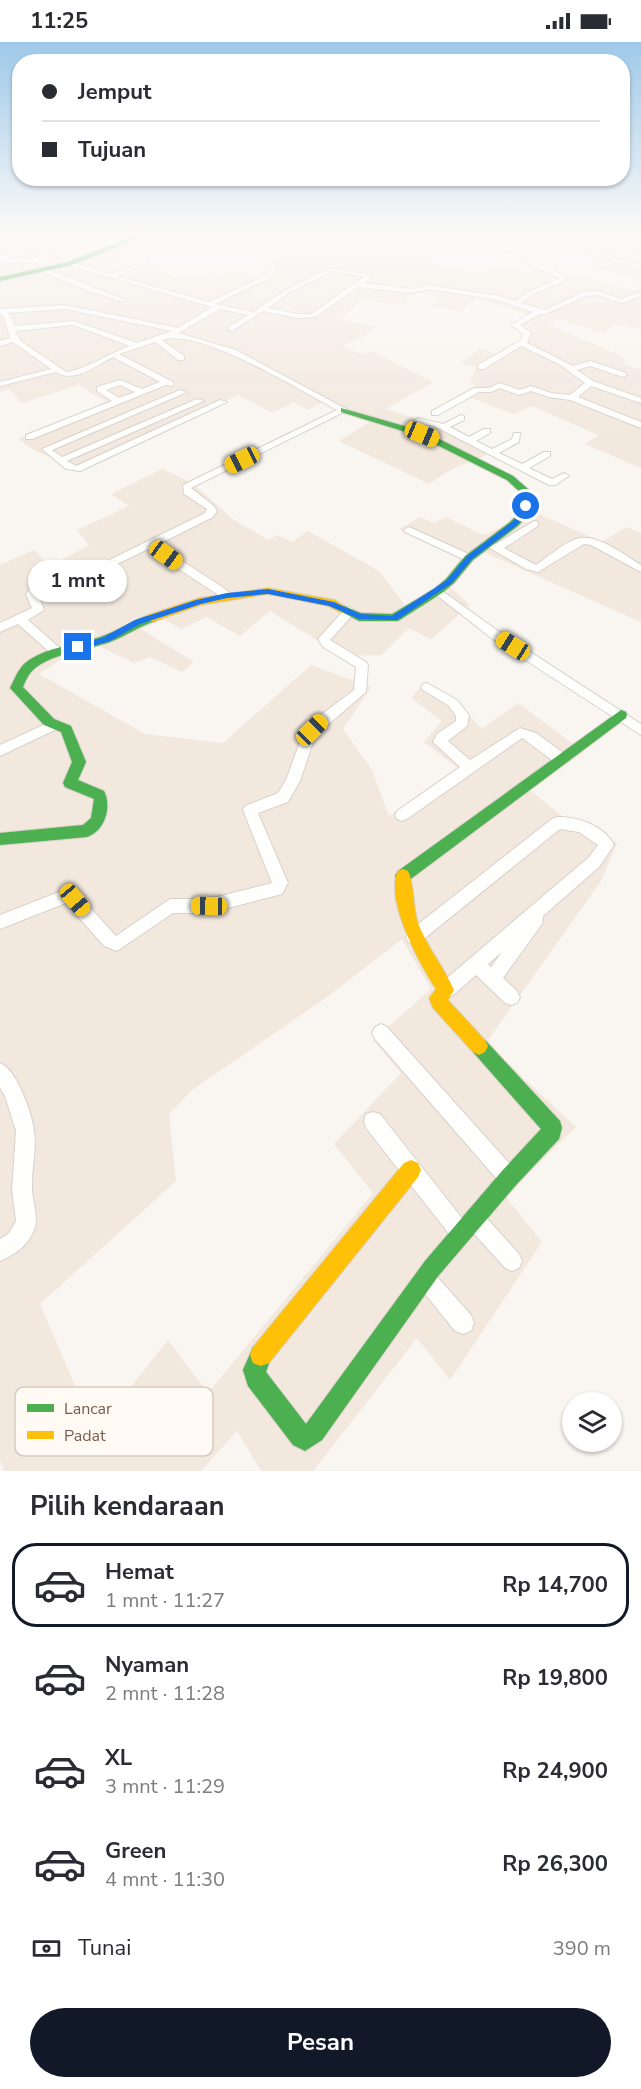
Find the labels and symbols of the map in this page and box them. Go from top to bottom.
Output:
car [402,419,442,449]
car [222,444,262,476]
route start [512,492,539,519]
car [146,537,186,573]
callout: 1 mnt [28,560,128,602]
car [493,629,533,663]
route end [64,633,91,660]
car [293,711,331,749]
car [57,880,93,920]
car [191,897,227,915]
legend [15,1387,213,1456]
text: Lancar [64,1398,112,1420]
text: Padat [64,1425,106,1447]

